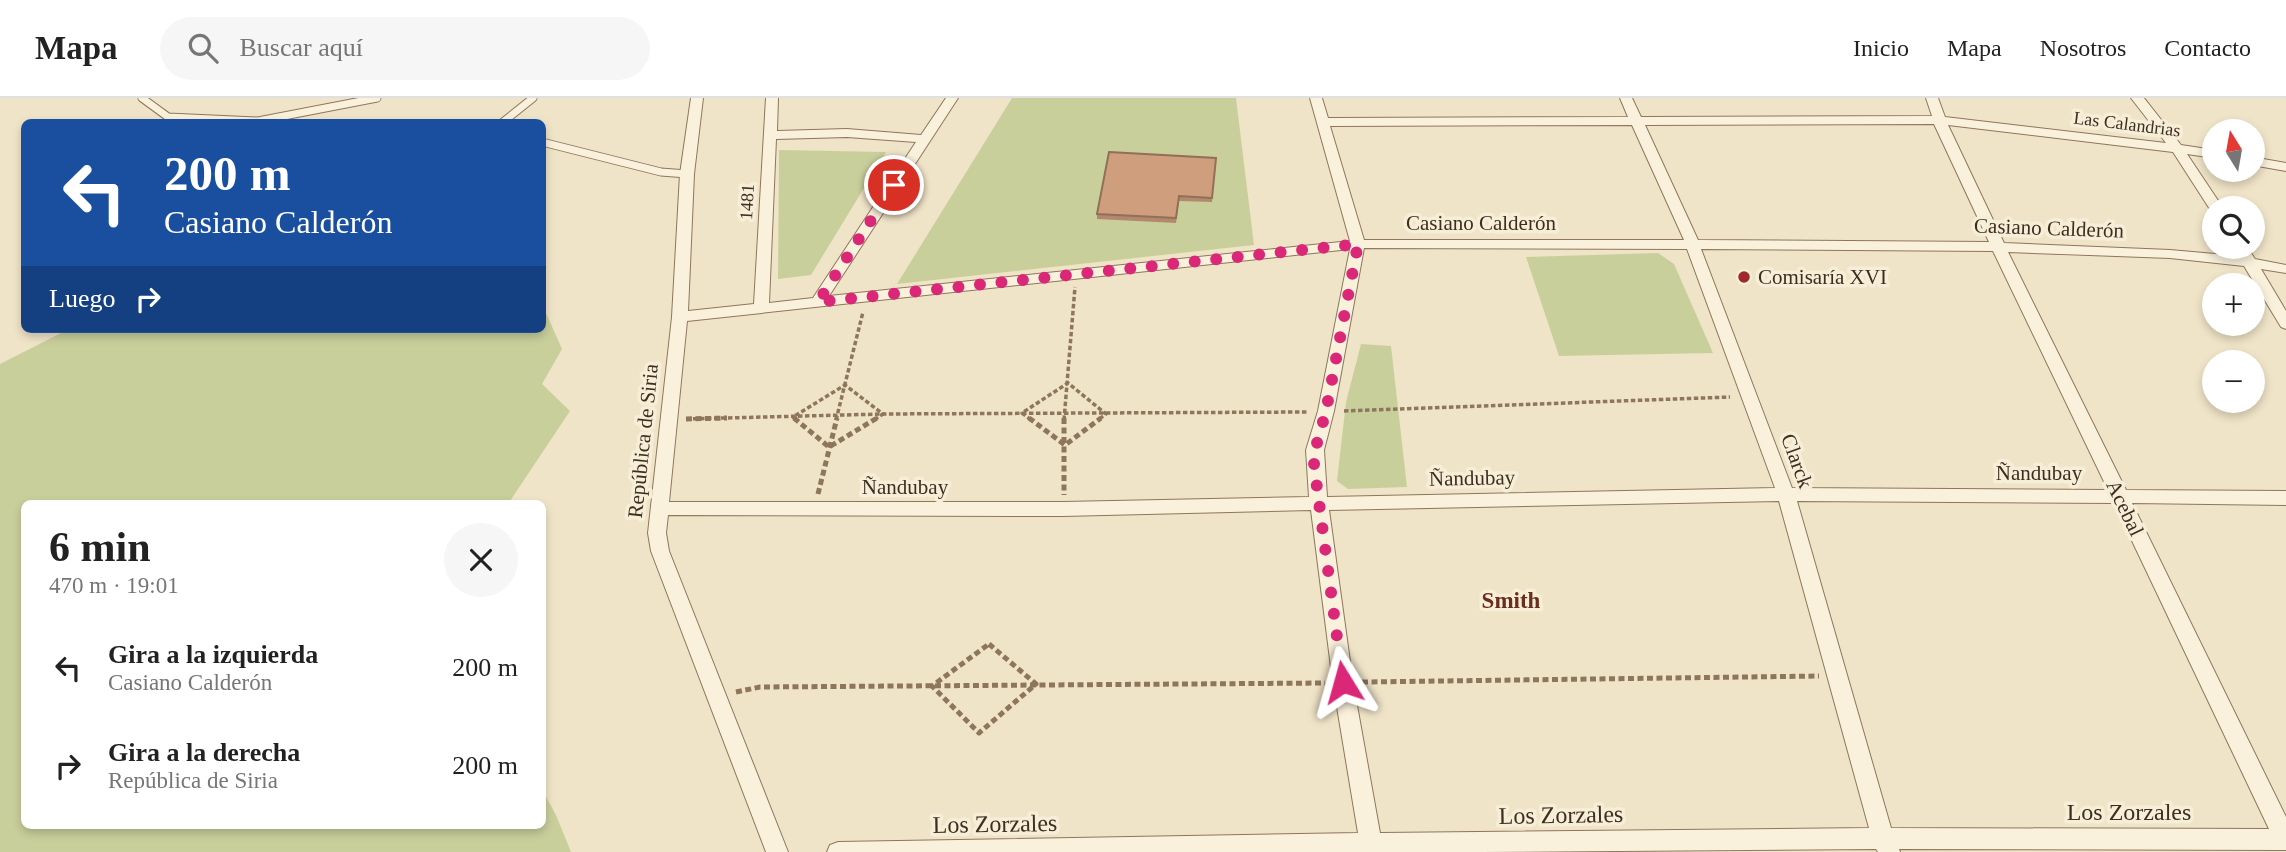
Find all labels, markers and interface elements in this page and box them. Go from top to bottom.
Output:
search box [160,17,650,80]
icon: search [184,29,222,67]
text: Mapa [35,30,118,66]
text: Buscar aquí [240,33,363,62]
text: Inicio [1853,35,1909,61]
text: Mapa [1947,35,2002,61]
text: Nosotros [2040,35,2126,61]
text: Contacto [2164,35,2251,61]
street label: Las Calandrias [2072,108,2182,140]
north arrow [2202,119,2264,182]
map controls [2202,119,2265,413]
text: 200 m [164,146,291,201]
icon: left [49,147,140,238]
pin [864,155,924,215]
icon: arrive [875,166,913,204]
street label: 1481 [736,184,758,220]
button: search [2202,196,2265,259]
text: Casiano Calderón [164,204,392,240]
street label: Casiano Calderón [1406,211,1556,235]
street label: Casiano Calderón [1974,213,2125,243]
place label: Comisaría XVI [1758,265,1887,289]
marker: Comisaría XVI [1736,269,1752,285]
button: + [2202,273,2265,336]
icon: right [129,280,167,318]
text: Luego [49,284,115,313]
button: − [2202,350,2265,413]
street label: República de Siria [623,362,663,519]
street label: Clarck [1776,431,1818,492]
street label: Ñandubay [1996,461,2083,485]
street label: Ñandubay [1429,465,1516,491]
street label: Ñandubay [862,475,949,499]
street label: Acebal [2101,476,2149,540]
button: close [444,523,518,597]
text: 6 min [49,524,151,570]
text: 470 m · 19:01 [49,573,179,598]
district label: Smith [1482,588,1541,613]
text: Gira a la izquierda [108,640,318,669]
position arrow [1306,645,1380,719]
icon: left [49,649,87,687]
text: 200 m [452,653,518,682]
text: Casiano Calderón [108,670,272,695]
text: Gira a la derecha [108,738,300,767]
icon: right [49,747,87,785]
text: 200 m [452,751,518,780]
text: República de Siria [108,768,278,793]
street label: Los Zorzales [2067,799,2191,825]
street label: Los Zorzales [1498,801,1624,829]
street label: Los Zorzales [932,810,1058,838]

